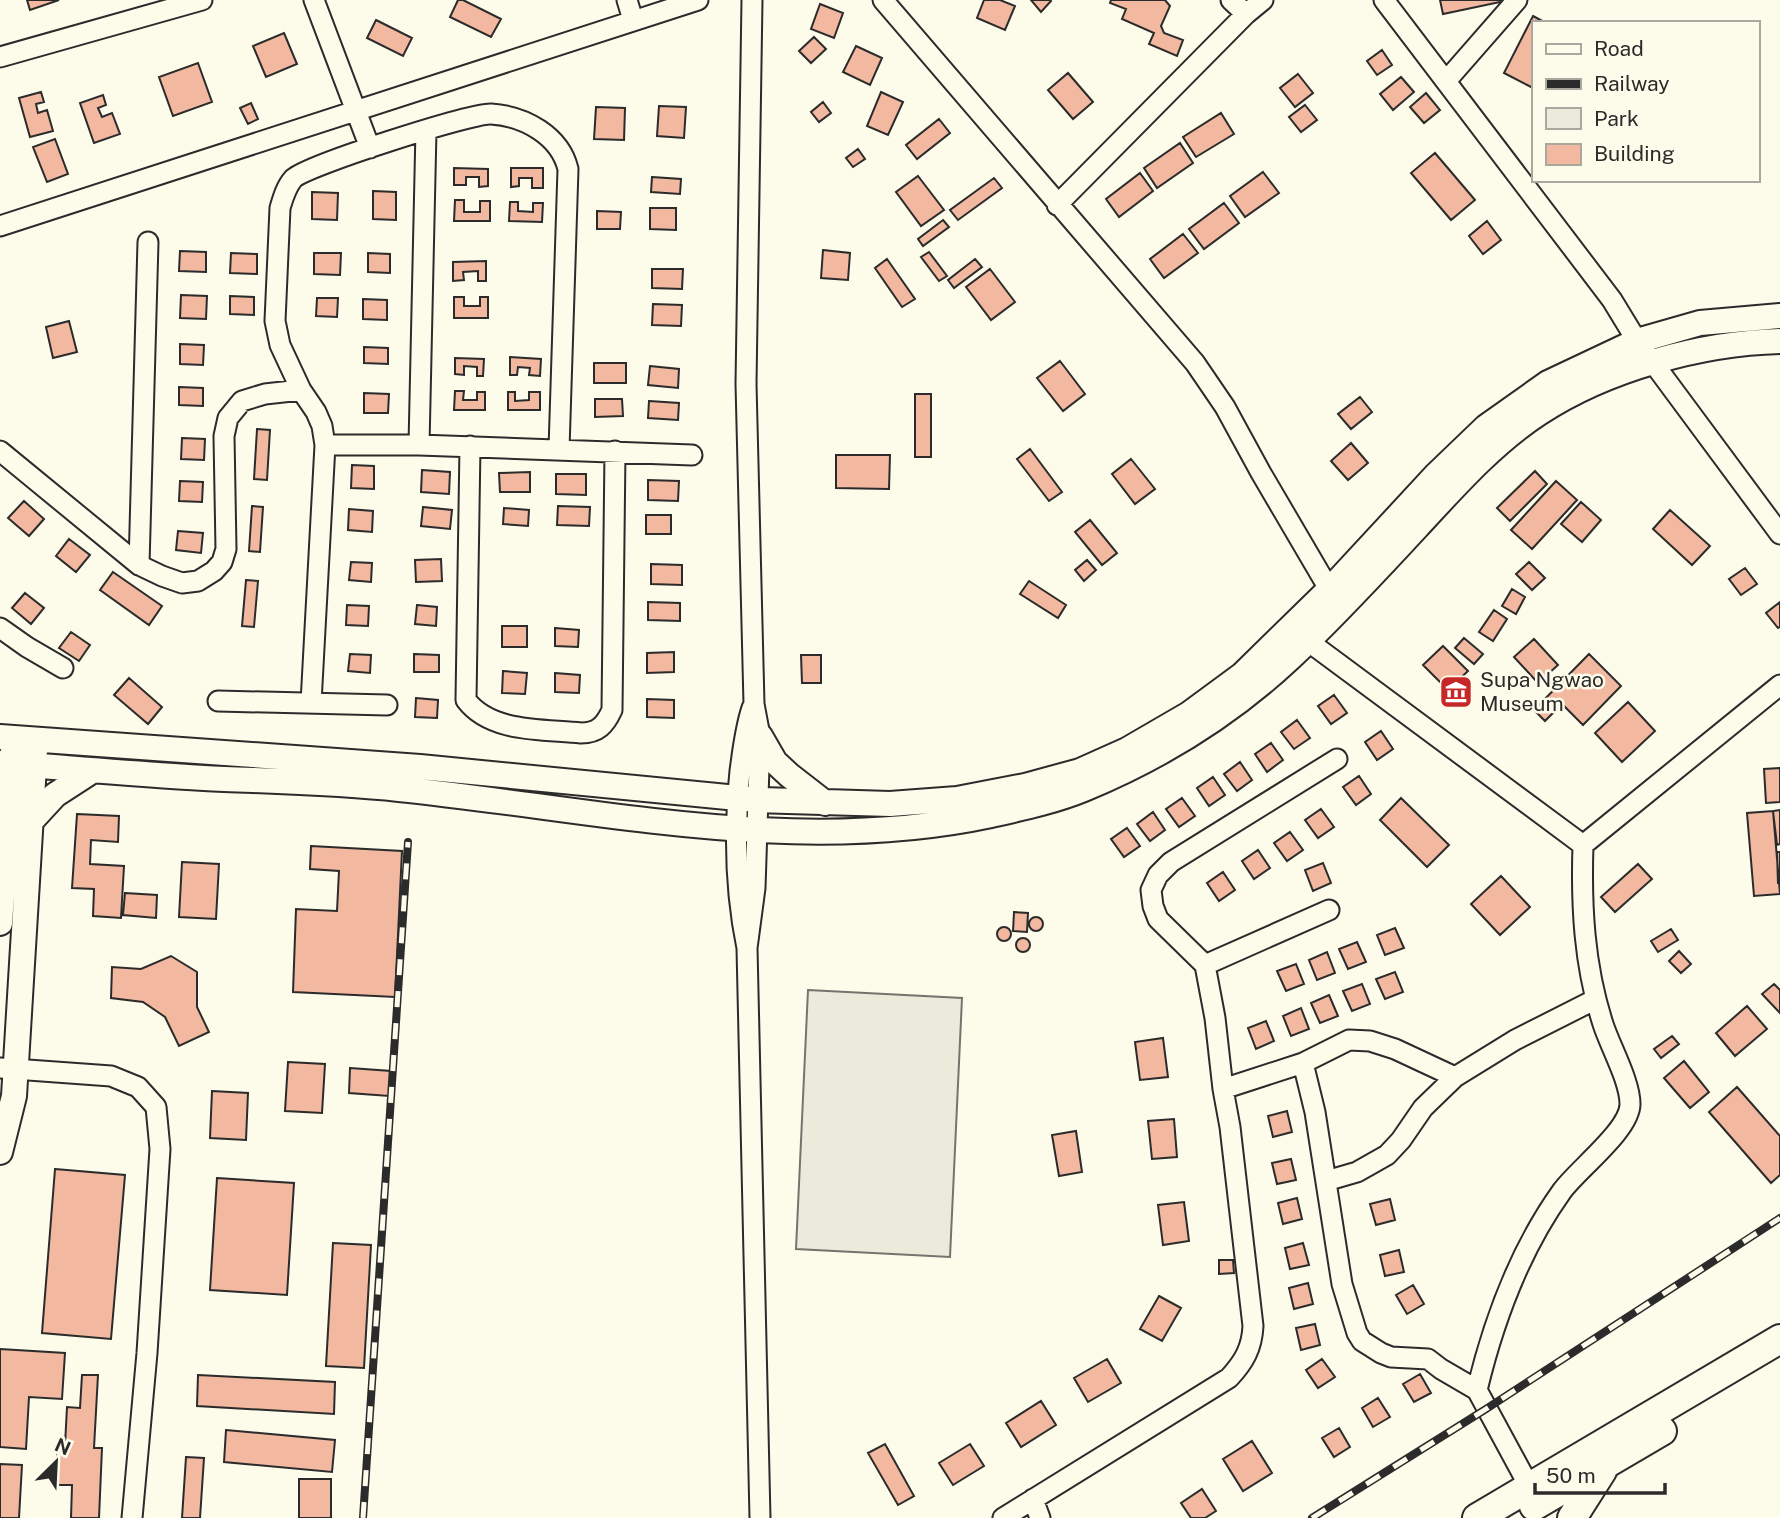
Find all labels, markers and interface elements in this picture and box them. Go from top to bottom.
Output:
legend [1532,21,1759,182]
text: Road [1594,36,1644,61]
text: Railway [1594,71,1670,96]
text: Park [1594,106,1639,131]
text: Building [1594,141,1675,166]
place label: Supa Ngwao Museum [1480,667,1604,716]
museum icon: Supa Ngwao Museum [1437,673,1475,711]
north arrow [21,1427,91,1497]
text: N [52,1433,74,1460]
scale bar [1535,1452,1664,1496]
text: 50 m [1546,1463,1596,1488]

